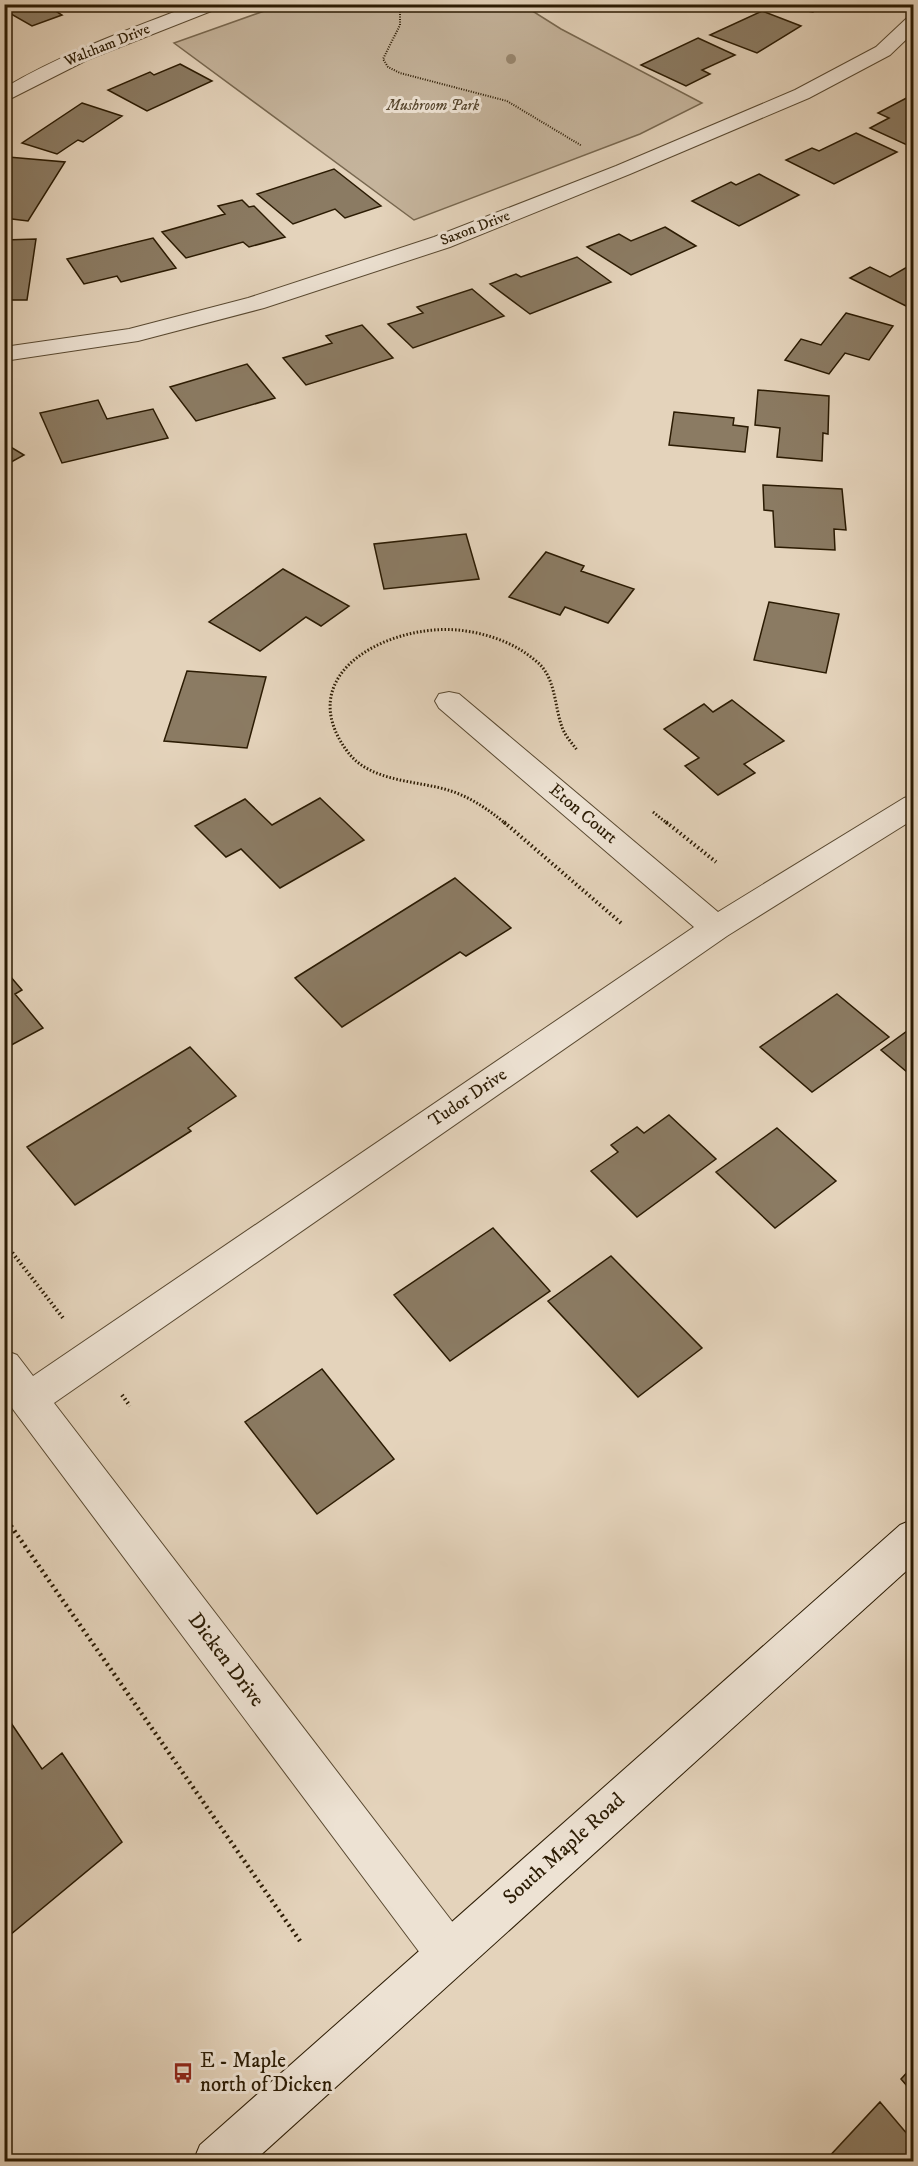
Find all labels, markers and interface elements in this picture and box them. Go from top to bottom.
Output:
street label: Waltham Drive [61,19,153,71]
park label: Mushroom Park [386,96,480,115]
street label: Saxon Drive [437,206,513,250]
street label: Eton Court [544,779,622,849]
street label: Tudor Drive [425,1064,511,1132]
street label: Dicken Drive [182,1608,270,1712]
street label: South Maple Road [498,1787,631,1911]
place label: E - Maple north of Dicken [200,2048,332,2098]
bus stop icon: E - Maple north of Dicken [171,2061,195,2085]

